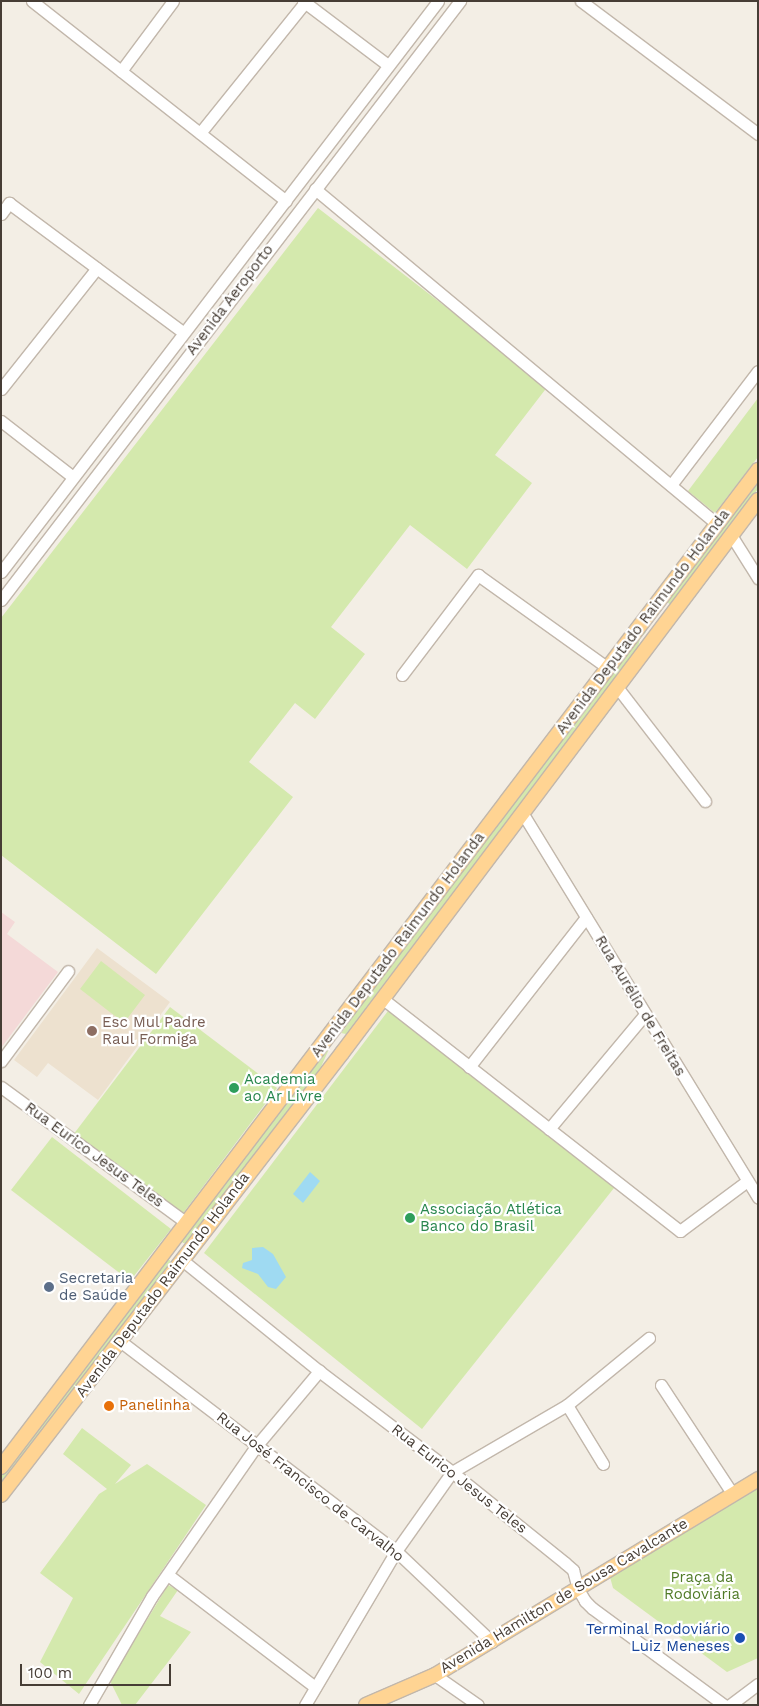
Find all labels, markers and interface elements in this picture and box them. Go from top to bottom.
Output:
street label: Avenida Aeroporto [182,241,278,359]
street label: Avenida Deputado Raimundo Holanda [552,506,734,738]
street label: Avenida Deputado Raimundo Holanda [307,829,489,1061]
street label: Rua Aurélio de Freitas [591,932,689,1080]
place label: Esc Mul Padre Raul Formiga [102,1013,206,1048]
marker: Esc Mul Padre Raul Formiga [86,1025,98,1037]
place label: Academia ao Ar Livre [244,1070,323,1105]
marker: Academia ao Ar Livre [228,1082,240,1094]
street label: Rua Eurico Jesus Teles [21,1098,167,1212]
street label: Avenida Deputado Raimundo Holanda [72,1169,254,1401]
place label: Associação Atlética Banco do Brasil [420,1200,562,1235]
marker: Associação Atlética Banco do Brasil [404,1212,416,1224]
place label: Secretaria de Saúde [59,1269,133,1304]
marker: Secretaria de Saúde [43,1281,55,1293]
place label: Panelinha [119,1397,190,1415]
marker: Panelinha [103,1400,115,1412]
street label: Rua José Francisco de Carvalho [212,1408,408,1566]
street label: Rua Eurico Jesus Teles [387,1420,531,1538]
street label: Avenida Hamilton de Sousa Cavalcante [437,1514,691,1678]
park label: Praça da Rodoviária [664,1568,740,1603]
place label: Terminal Rodoviário Luiz Meneses [586,1620,730,1655]
marker: Terminal Rodoviário Luiz Meneses [734,1632,746,1644]
scale bar [22,1654,174,1686]
text: 100 m [28,1664,72,1682]

